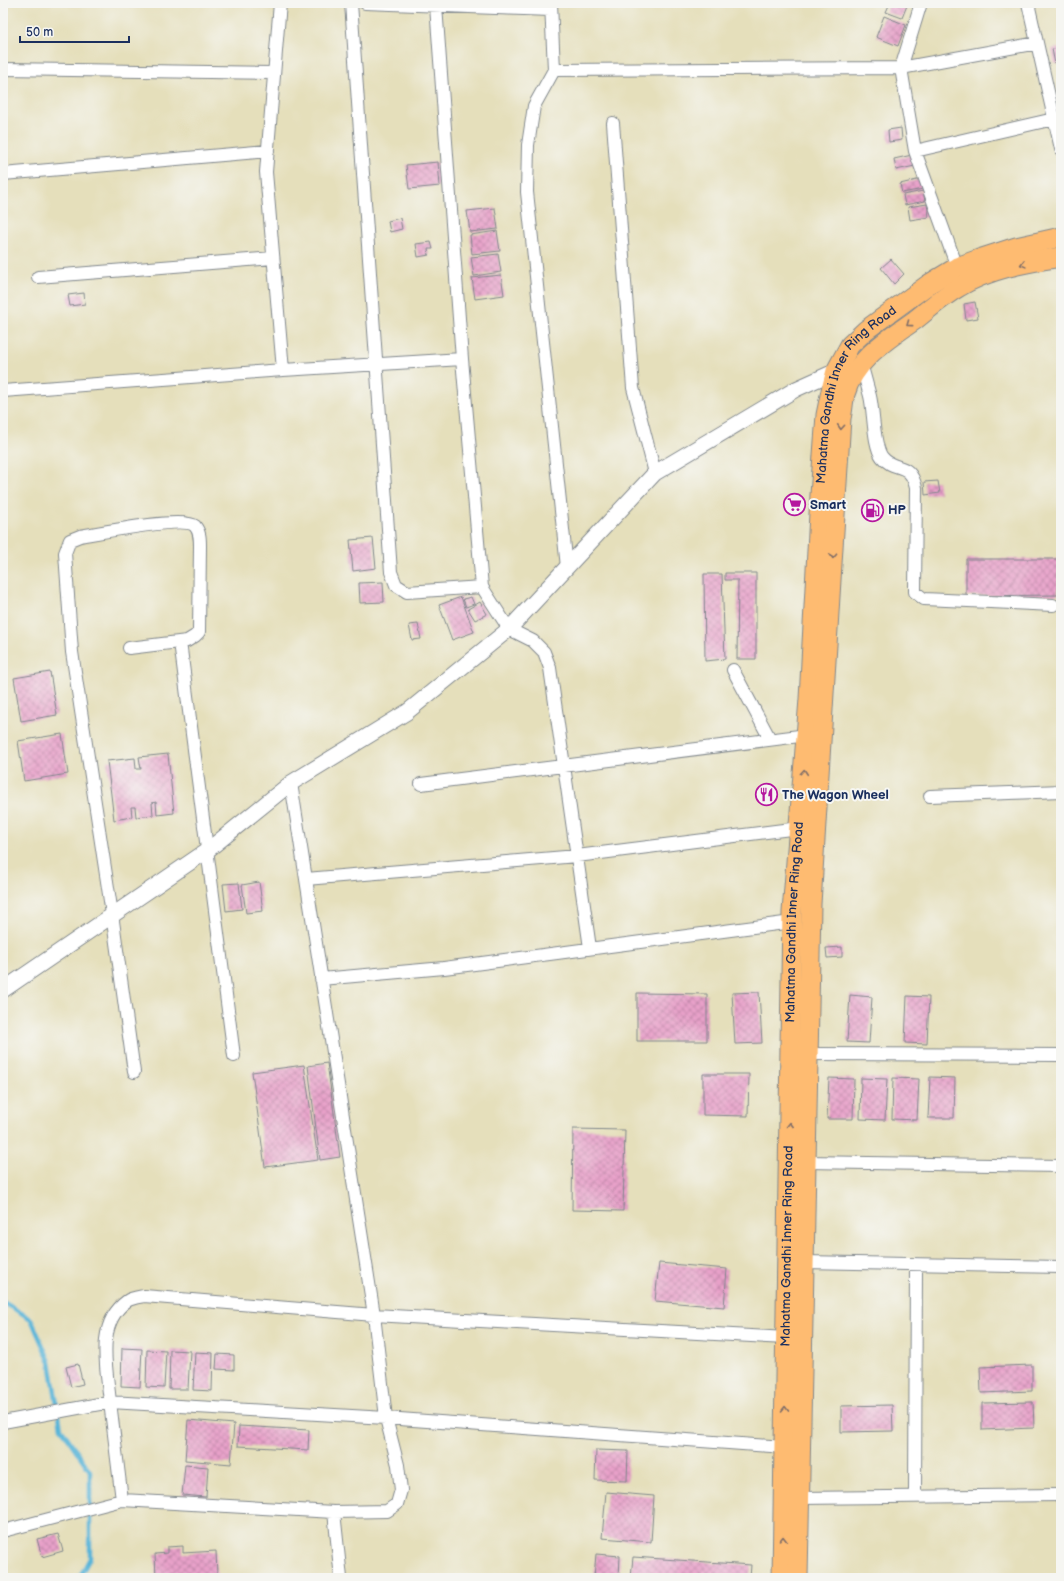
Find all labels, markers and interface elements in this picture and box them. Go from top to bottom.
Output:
scale bar [20,18,129,44]
text: 50 m [26,25,53,40]
one-way arrow [1019,259,1026,268]
street label: Mahatma Gandhi Inner Ring Road [813,302,900,484]
one-way arrow [906,319,913,327]
one-way arrow [836,424,845,430]
supermarket icon: Smart [781,492,807,518]
place label: Smart [810,497,847,513]
fuel station icon: HP [859,497,885,523]
place label: HP [888,502,907,518]
one-way arrow [828,553,837,559]
one-way arrow [799,769,808,775]
restaurant icon: The Wagon Wheel [754,782,780,808]
place label: The Wagon Wheel [782,787,889,803]
street label: Mahatma Gandhi Inner Ring Road [782,821,807,1023]
one-way arrow [786,1122,794,1128]
street label: Mahatma Gandhi Inner Ring Road [777,1145,796,1347]
one-way arrow [781,1406,789,1412]
one-way arrow [779,1536,787,1542]

